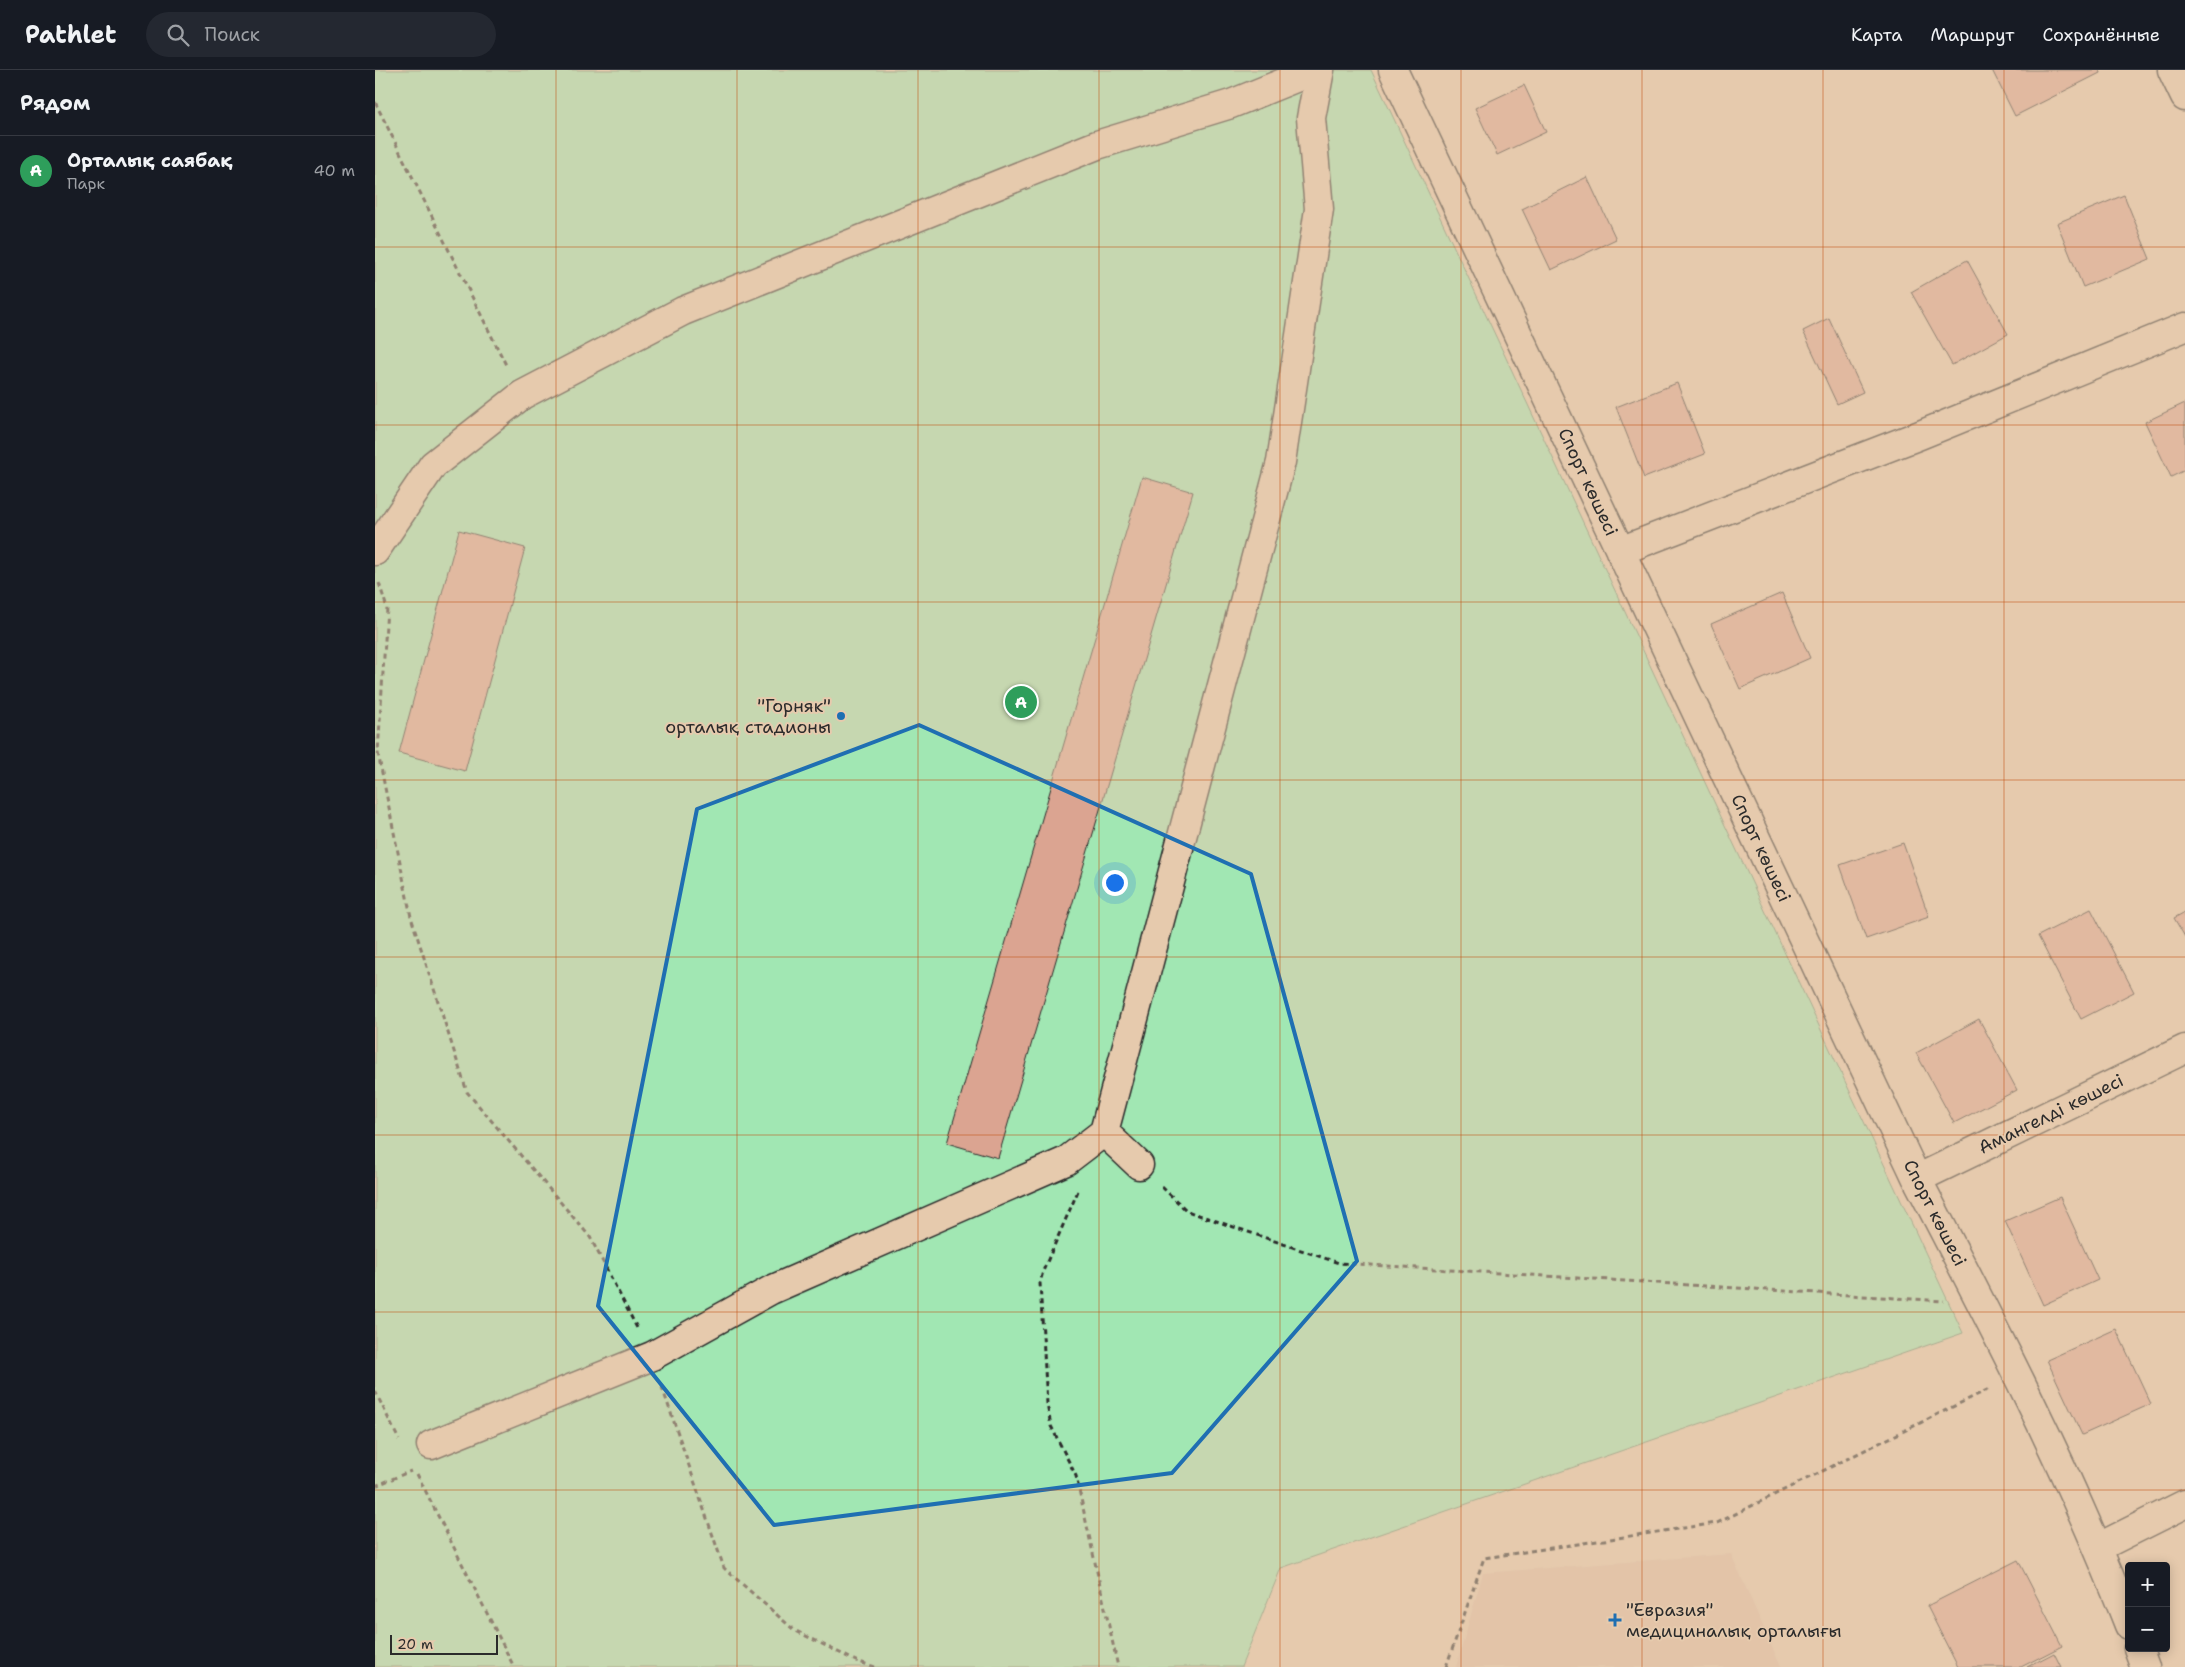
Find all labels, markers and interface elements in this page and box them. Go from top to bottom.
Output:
search box [146,12,496,57]
text: Pathlet [25,19,116,51]
icon: search [164,21,192,49]
text: Поиск [204,22,260,47]
text: Карта [1851,23,1902,47]
text: Маршрут [1930,23,2014,47]
text: Сохранённые [2042,23,2160,47]
text: Рядом [20,89,90,117]
text: Орталық саябақ [67,148,233,173]
text: A [30,160,42,181]
text: 40 m [313,160,355,181]
text: Парк [67,173,105,194]
street label: Спорт көшесі [1553,424,1623,540]
pin: A [1005,683,1037,721]
place label: "Горняк" орталық стадионы [665,694,831,739]
marker: "Горняк" орталық стадионы [835,710,847,722]
street label: Спорт көшесі [1726,790,1796,906]
your location [1102,870,1128,896]
street label: Амангелді көшесі [1974,1068,2128,1160]
street label: Спорт көшесі [1898,1156,1972,1270]
map controls [2125,1562,2170,1652]
button: + [2125,1562,2170,1607]
place label: "Евразия" медициналық орталығы [1626,1598,1842,1643]
button: − [2125,1607,2170,1652]
marker: "Евразия" медициналық орталығы [1608,1613,1622,1627]
scale bar [390,1632,497,1655]
text: 20 m [397,1635,433,1653]

